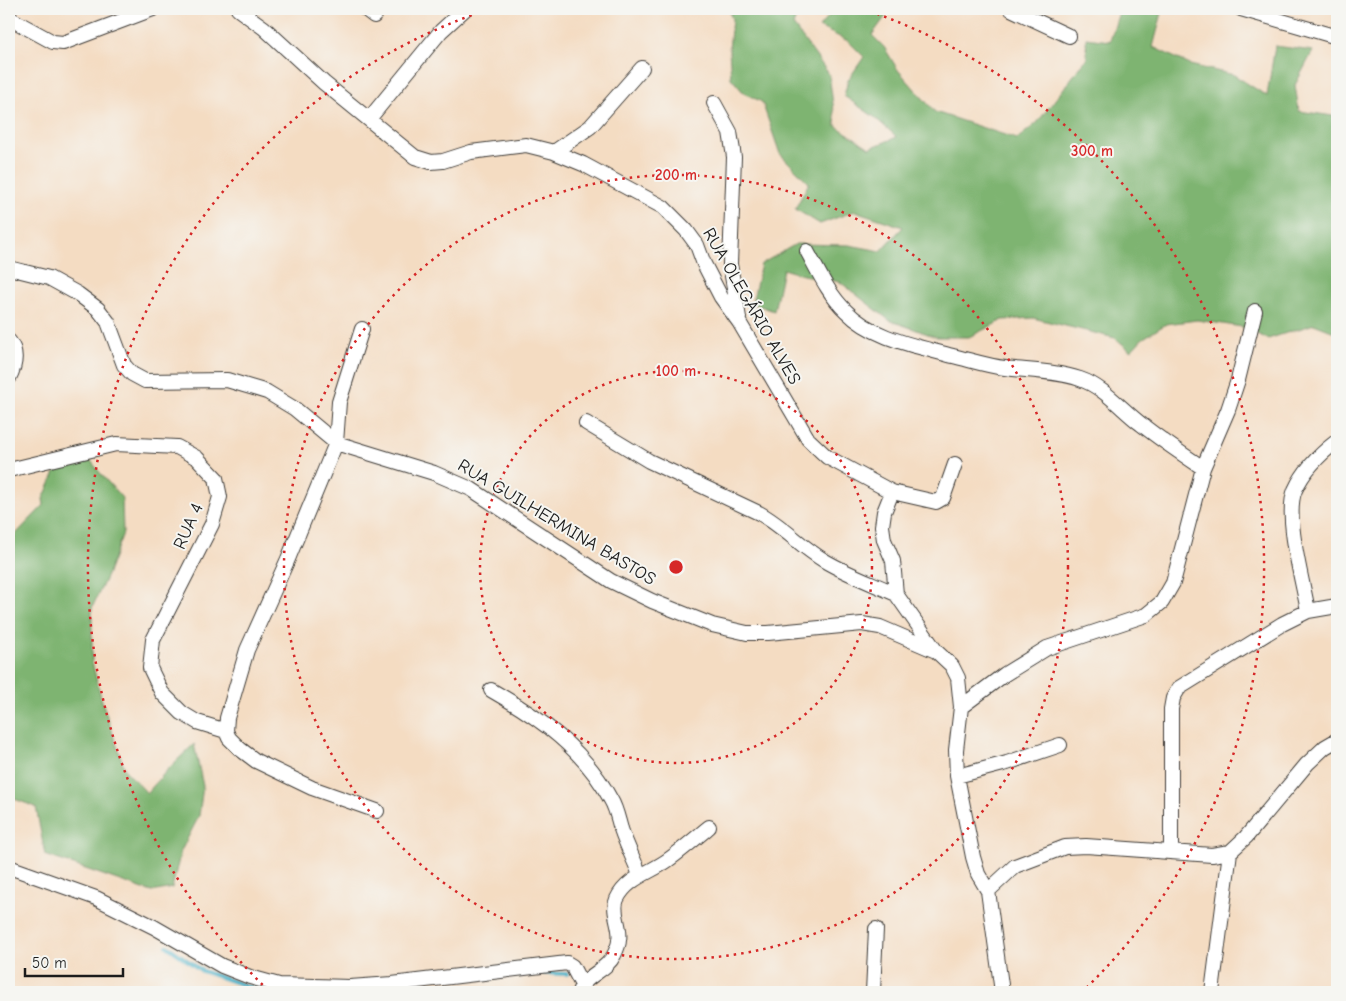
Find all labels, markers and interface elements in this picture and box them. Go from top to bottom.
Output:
text: 300 m [1071,142,1113,160]
text: 200 m [655,166,697,184]
street label: RUA OLEGÁRIO ALVES [698,224,806,388]
text: 100 m [656,362,696,380]
street label: RUA GUILHERMINA BASTOS [454,455,660,590]
street label: RUA 4 [169,500,208,552]
centre of rings [667,558,685,576]
scale bar [25,946,122,978]
text: 50 m [32,954,67,972]

